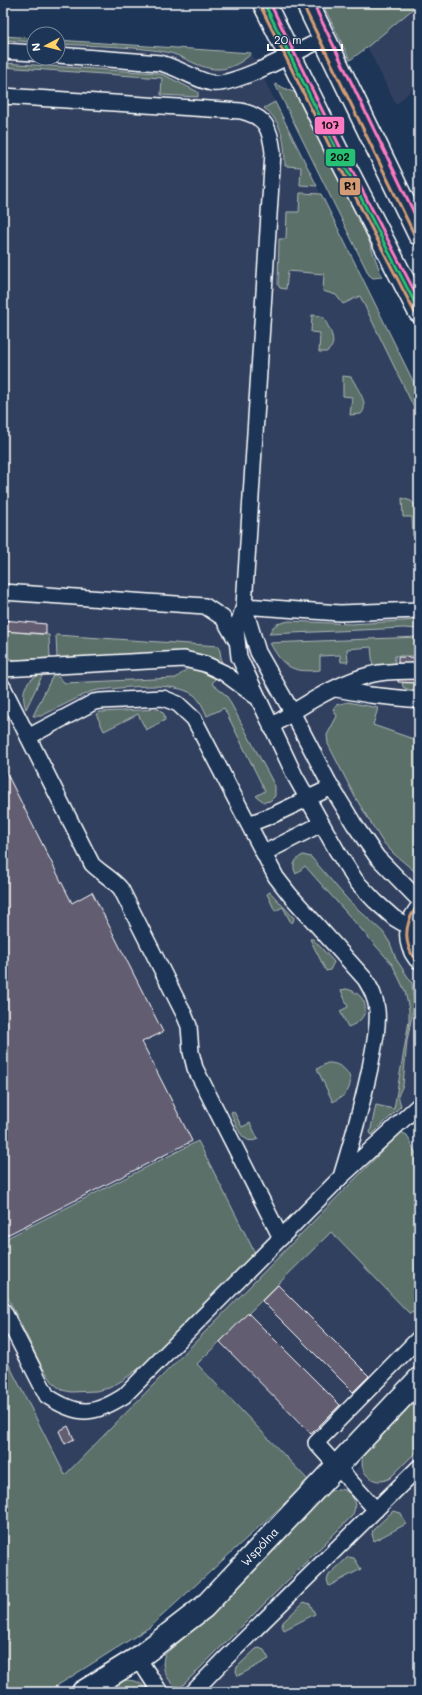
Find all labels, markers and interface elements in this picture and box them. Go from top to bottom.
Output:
north arrow [26,26,66,66]
scale bar [268,26,342,52]
text: 20 m [274,31,302,47]
text: N [28,42,44,52]
line badge: 107 [314,116,345,135]
text: 107 [321,117,339,132]
line badge: 202 [325,148,356,167]
text: 202 [330,149,350,164]
line badge: R1 [339,177,361,196]
text: R1 [344,178,356,193]
street label: Wspólna [237,1523,281,1569]

